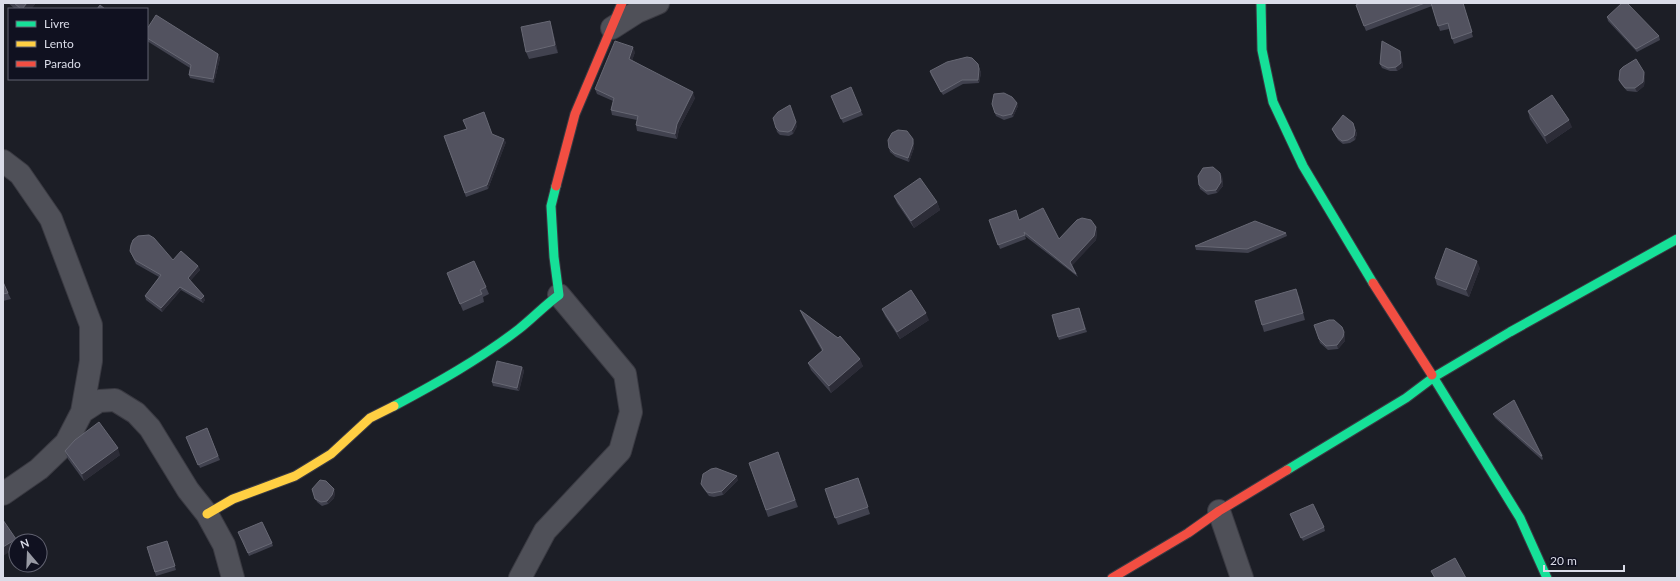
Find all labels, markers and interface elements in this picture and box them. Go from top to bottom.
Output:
legend [8,8,148,80]
text: Livre [44,16,70,31]
text: Lento [44,36,74,51]
text: Parado [44,56,81,71]
north arrow [8,533,48,573]
text: N [18,536,31,551]
scale bar [1544,547,1624,573]
text: 20 m [1550,553,1577,568]

